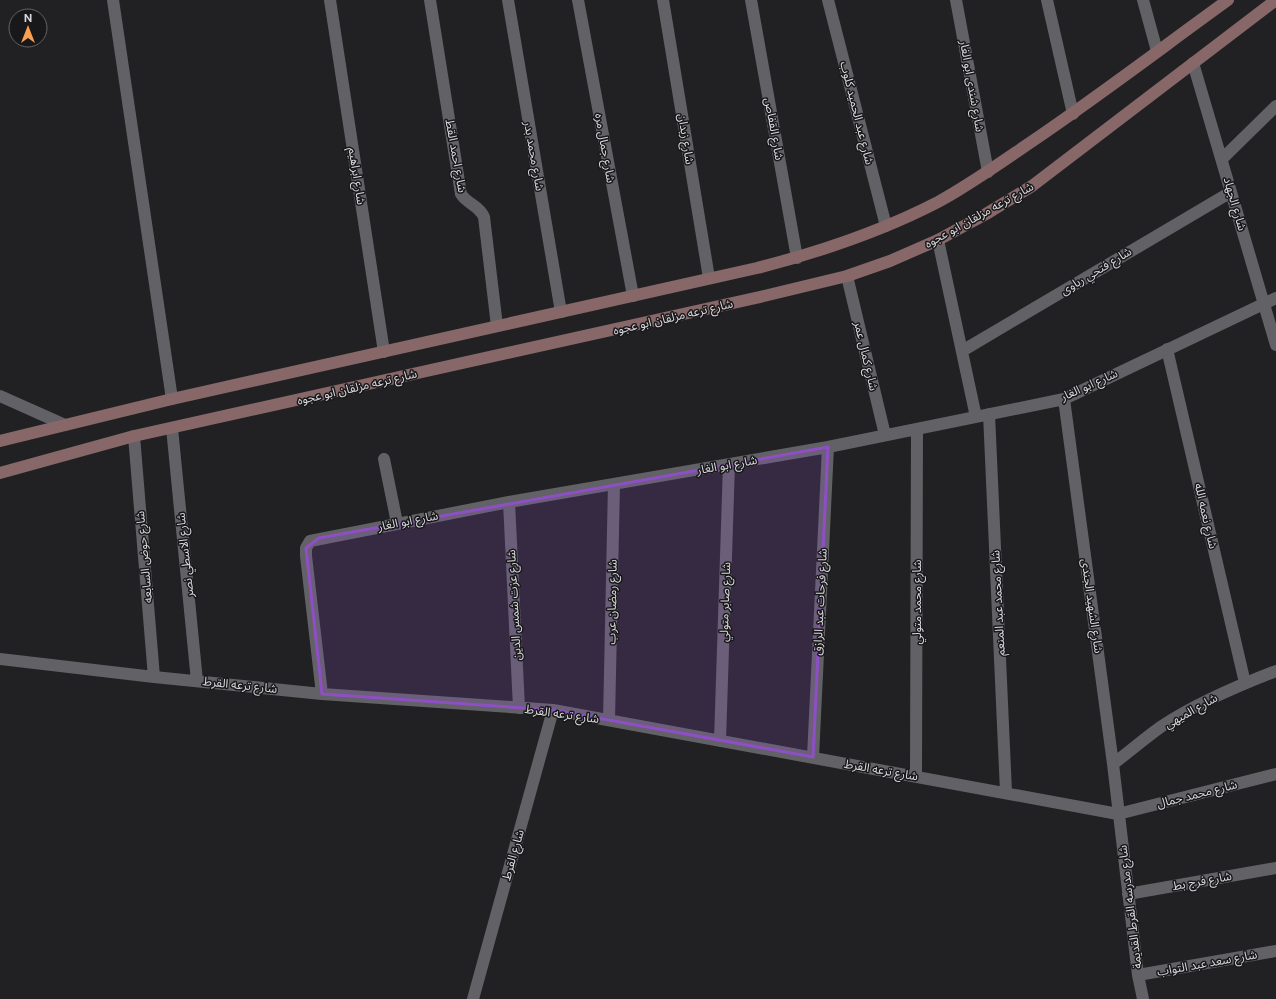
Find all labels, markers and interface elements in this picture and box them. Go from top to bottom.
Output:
north arrow [8,8,48,48]
text: N [24,12,32,24]
street label: شارع شندى ابو الغار [955,38,987,133]
street label: شارع عبد الحميد كلوب [835,60,877,167]
street label: شارع القفاص [760,97,786,162]
street label: شارع جمال مره [590,112,618,184]
street label: شارع زيدان [673,113,697,166]
street label: شارع احمد القط [441,118,469,194]
street label: شارع محمد بدر [519,119,547,192]
street label: شارع ابراهيم [344,146,368,206]
street label: شارع الجهاد [1219,176,1249,233]
street label: شارع ترعه مزلقان ابو عجوه [922,179,1037,253]
street label: شارع فتحي رباوى [1058,244,1136,300]
street label: شارع ترعه مزلقان ابو عجوه [612,296,735,340]
street label: شارع كمال عمر [849,319,881,392]
street label: شارع ترعه مزلقان ابو عجوه [296,366,419,410]
street label: شارع ابو الغار [1057,366,1121,406]
street label: شارع ابو الغار [695,453,759,479]
street label: شارع نعمه الله [1190,482,1220,551]
street label: شارع ابو الغار [376,508,440,536]
street label: شارع حوض السابعه [133,510,157,604]
street label: شارع الاسطي نصر [174,512,199,599]
street label: شارع فرحات عبد الرازق [810,548,832,656]
street label: شارع عزت شمس الدين [504,549,526,661]
street label: شارع محمد عبد المنعم [988,550,1010,656]
street label: شارع الشهيد الجندى [1076,558,1106,655]
street label: شارع رمضان عرب [604,559,622,645]
street label: شارع محمد متولي [910,560,927,644]
street label: شارع صابر متولي [717,562,736,642]
street label: شارع ترعه القرط [202,674,278,698]
street label: شارع الميهي [1162,691,1221,734]
street label: شارع ترعه القرط [524,702,600,728]
street label: شارع ترعه القرط [843,757,919,785]
street label: شارع محمد جمال [1155,777,1239,813]
street label: شارع القرط [499,828,529,883]
street label: شارع مدرسه القرط القديمة [1115,844,1147,970]
street label: شارع فرج بط [1171,869,1233,895]
street label: شارع سعد عبد التواب [1156,947,1259,981]

